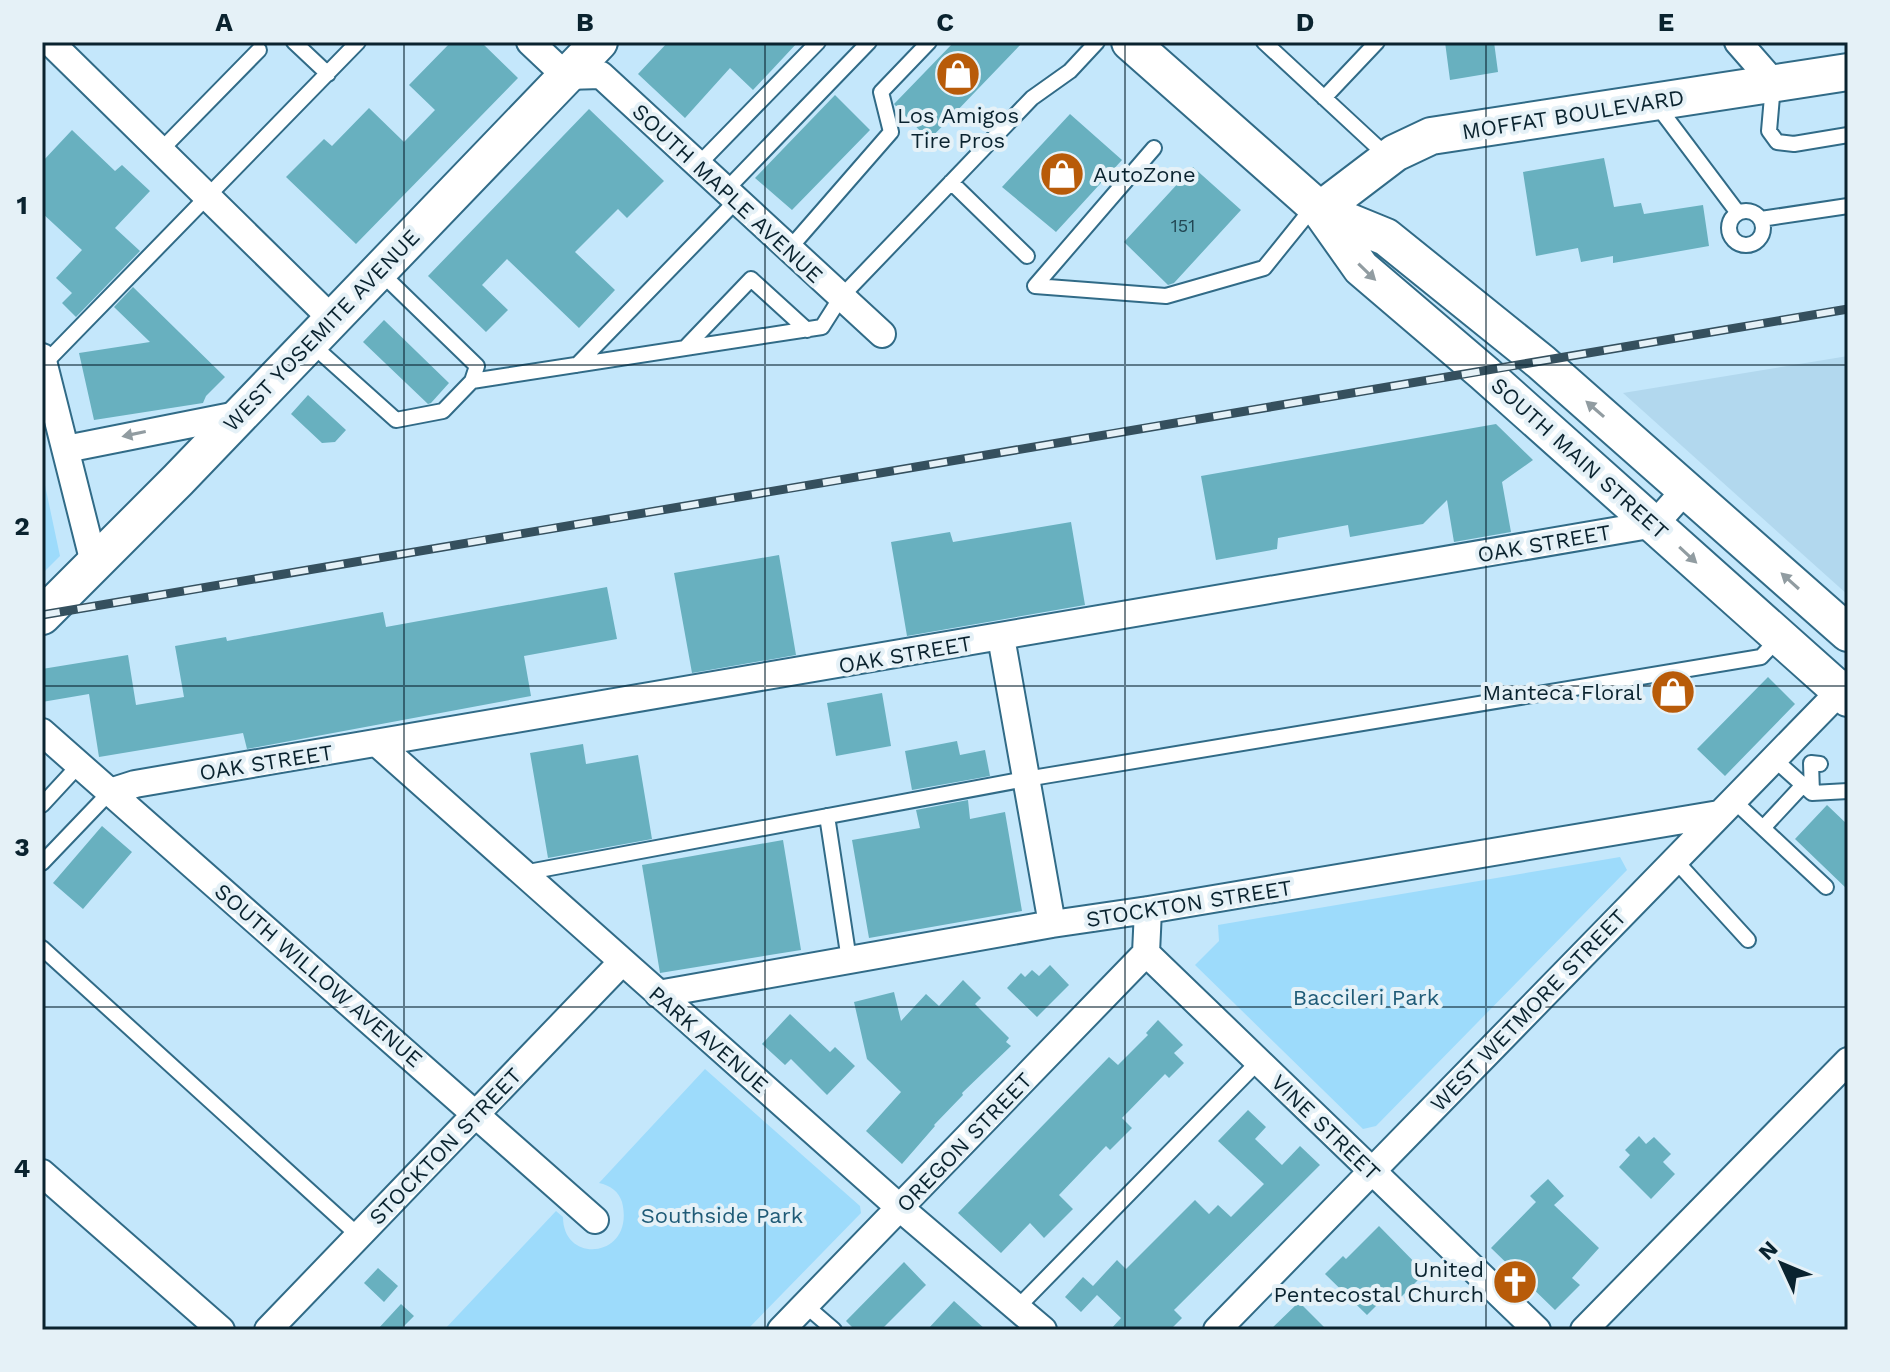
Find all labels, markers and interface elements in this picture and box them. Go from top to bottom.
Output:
text: A [215,7,233,37]
text: B [576,7,594,37]
text: C [936,7,954,37]
text: D [1296,7,1314,37]
text: E [1658,7,1674,37]
shop icon: Los Amigos Tire Pros [934,50,982,98]
street label: MOFFAT BOULEVARD [1460,85,1686,144]
street label: SOUTH MAPLE AVENUE [627,99,828,288]
place label: Los Amigos Tire Pros [897,103,1019,153]
shop icon: AutoZone [1038,150,1086,198]
place label: AutoZone [1093,162,1196,187]
text: 1 [16,190,28,220]
house number: 151 [1171,215,1195,236]
street label: WEST YOSEMITE AVENUE [218,224,425,437]
one-way arrow [1357,262,1376,281]
street label: SOUTH MAIN STREET [1486,372,1673,544]
one-way arrow [1586,401,1606,418]
one-way arrow [122,428,147,441]
text: 2 [14,511,30,541]
street label: OAK STREET [1476,519,1613,568]
one-way arrow [1678,545,1697,564]
one-way arrow [1780,573,1799,591]
street label: OAK STREET [837,630,974,679]
shop icon: Manteca Floral [1649,668,1697,716]
place label: Manteca Floral [1483,680,1642,705]
street label: OAK STREET [198,740,335,785]
text: 3 [14,832,30,862]
street label: STOCKTON STREET [1084,875,1294,932]
street label: SOUTH WILLOW AVENUE [210,878,428,1072]
street label: WEST WETMORE STREET [1425,904,1631,1116]
street label: PARK AVENUE [644,981,773,1098]
park label: Baccileri Park [1293,985,1439,1010]
street label: STOCKTON STREET [364,1063,527,1230]
street label: OREGON STREET [892,1068,1037,1217]
street label: VINE STREET [1266,1069,1385,1185]
text: 4 [14,1153,31,1183]
park label: Southside Park [641,1203,803,1228]
north arrow [1742,1224,1822,1304]
text: N [1753,1236,1783,1265]
place label: United Pentecostal Church [1274,1257,1484,1307]
church icon: United Pentecostal Church [1491,1258,1539,1306]

